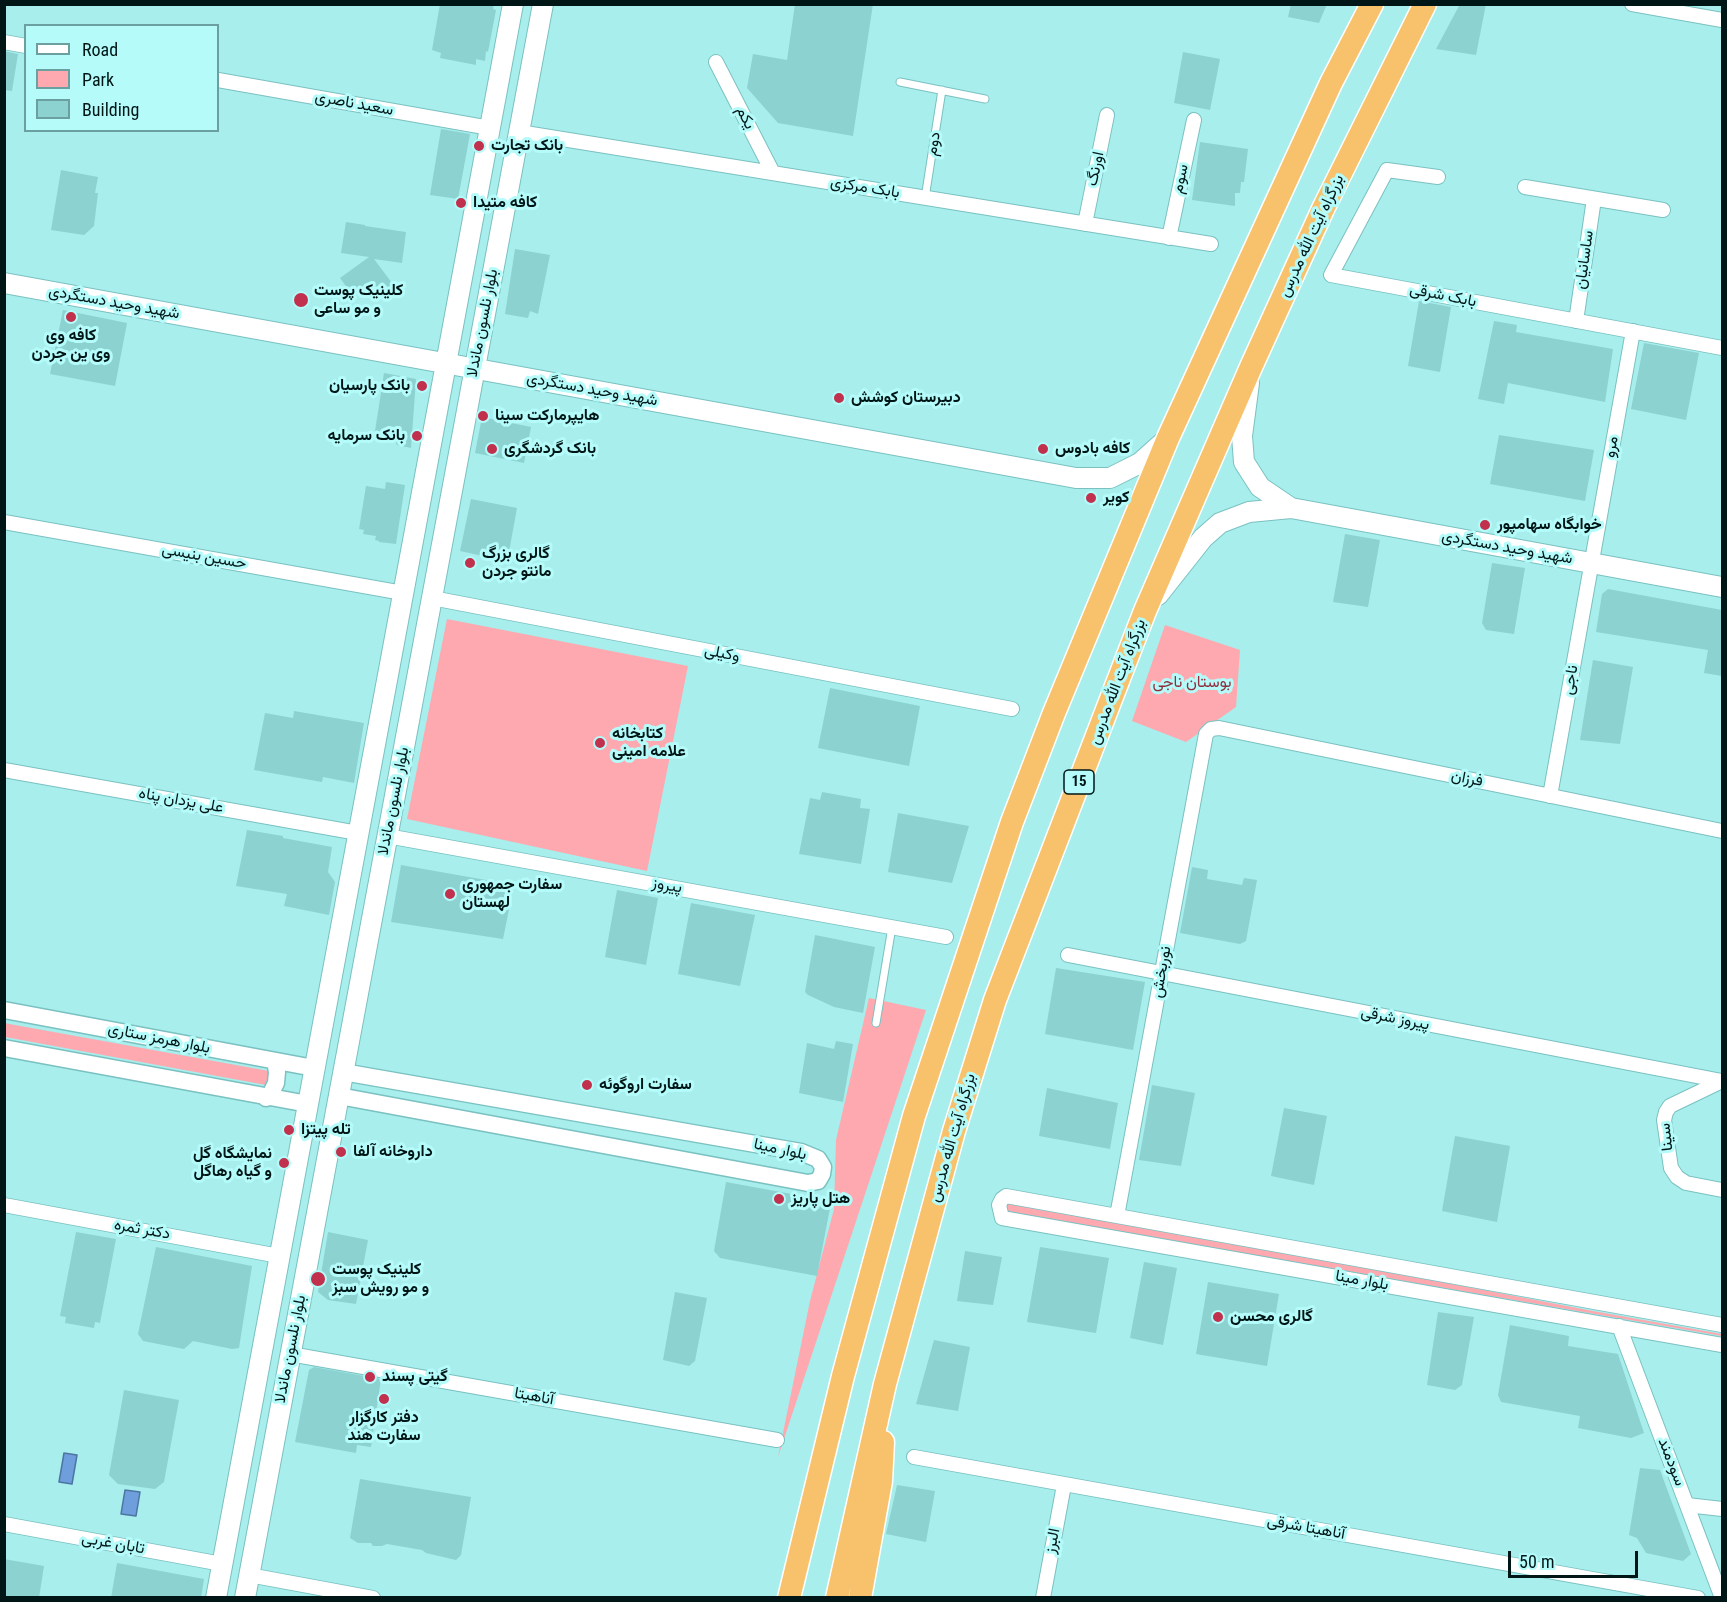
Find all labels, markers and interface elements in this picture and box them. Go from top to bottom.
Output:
legend [24,24,219,132]
text: Road [82,39,118,60]
text: Park [82,69,114,90]
street label: سعید ناصری [313,88,395,120]
text: Building [82,99,139,120]
street label: یکم [731,103,759,133]
street label: دوم [923,131,945,157]
place label: بانک تجارت [491,136,563,156]
marker: بانک تجارت [472,139,486,153]
street label: اورنگ [1083,150,1109,188]
street label: سوم [1169,163,1193,195]
street label: بزرگراه آیت الله مدرس [1275,172,1349,300]
street label: بابک مرکزی [829,173,901,203]
place label: کافه متیدا [473,193,537,213]
marker: کافه متیدا [454,196,468,210]
street label: ساسانیان [1571,229,1599,291]
street label: بلوار نلسون ماندلا [463,267,503,379]
street label: بابک شرقی [1408,280,1478,312]
place label: کلینیک پوست و مو ساعی [314,281,403,319]
street label: شهید وحید دستگردی [47,282,181,324]
marker: کلینیک پوست و مو ساعی [292,291,310,309]
marker: کافه وی وی ین جردن [64,310,78,324]
place label: کافه وی وی ین جردن [32,326,110,364]
street label: شهید وحید دستگردی [525,369,659,411]
place label: بانک پارسیان [329,376,410,396]
marker: بانک پارسیان [415,379,429,393]
place label: دبیرستان کوشش [851,388,961,408]
marker: دبیرستان کوشش [832,391,846,405]
place label: هایپرمارکت سینا [495,406,600,426]
marker: هایپرمارکت سینا [476,409,490,423]
place label: بانک سرمایه [327,426,405,446]
marker: بانک سرمایه [410,429,424,443]
street label: مرو [1601,435,1623,459]
place label: بانک گردشگری [504,439,596,459]
place label: کافه بادوس [1055,439,1130,459]
marker: بانک گردشگری [485,442,499,456]
marker: کافه بادوس [1036,442,1050,456]
place label: کویر [1103,488,1130,508]
marker: کویر [1084,491,1098,505]
place label: خوابگاه سهامپور [1497,515,1602,535]
marker: خوابگاه سهامپور [1478,518,1492,532]
street label: شهید وحید دستگردی [1440,527,1574,569]
street label: حسین بنیسی [160,540,248,574]
place label: گالری بزرگ مانتو جردن [482,544,552,582]
marker: گالری بزرگ مانتو جردن [463,556,477,570]
street label: بزرگراه آیت الله مدرس [1085,617,1151,747]
street label: وكيلی [703,641,741,667]
street label: ناجی [1559,664,1583,696]
park label: بوستان ناجی [1152,673,1232,693]
place label: کتابخانه علامه امینی [612,724,686,762]
marker: کتابخانه علامه امینی [593,736,607,750]
street label: بلوار نلسون ماندلا [374,745,414,857]
street label: فرزان [1449,767,1485,791]
road number: 15 [1064,770,1094,794]
street label: علی یزدان پناه [137,784,225,818]
street label: پیروز [650,874,684,898]
place label: سفارت جمهوری لهستان [462,875,562,913]
marker: سفارت جمهوری لهستان [443,887,457,901]
street label: نوربخش [1148,945,1176,999]
street label: پیروز شرقی [1359,1003,1431,1035]
street label: بلوار هرمز ستاری [106,1020,212,1058]
street label: بزرگراه آیت الله مدرس [925,1071,981,1205]
place label: سفارت اروگوئه [599,1075,692,1095]
marker: سفارت اروگوئه [580,1078,594,1092]
place label: تله پیتزا [301,1120,351,1140]
street label: سینا [1656,1122,1678,1152]
marker: تله پیتزا [282,1123,296,1137]
street label: بلوار مینا [752,1135,808,1165]
place label: داروخانه آلفا [353,1142,433,1162]
place label: نمایشگاه گل و گیاه رهاگل [193,1144,272,1182]
marker: داروخانه آلفا [334,1145,348,1159]
marker: نمایشگاه گل و گیاه رهاگل [277,1156,291,1170]
place label: هتل پاریز [791,1189,850,1209]
marker: هتل پاریز [772,1192,786,1206]
street label: دکتر ثمره [112,1216,172,1244]
place label: کلینیک پوست و مو رویش سبز [332,1260,429,1298]
street label: بلوار مینا [1334,1267,1390,1295]
marker: کلینیک پوست و مو رویش سبز [309,1270,327,1288]
street label: بلوار نلسون ماندلا [271,1293,311,1405]
place label: گالری محسن [1230,1307,1313,1327]
marker: گالری محسن [1211,1310,1225,1324]
place label: گیتی پسند [382,1367,448,1387]
marker: گیتی پسند [363,1370,377,1384]
street label: آناهیتا [513,1384,555,1410]
marker: دفتر کارگزار سفارت هند [377,1392,391,1406]
place label: دفتر کارگزار سفارت هند [347,1408,421,1446]
street label: سودمند [1653,1435,1689,1489]
street label: آناهیتا شرقی [1266,1512,1346,1544]
street label: البرز [1041,1527,1065,1555]
street label: تابان غربی [80,1529,146,1559]
scale bar [1511,1539,1642,1577]
text: 50 m [1519,1551,1554,1572]

